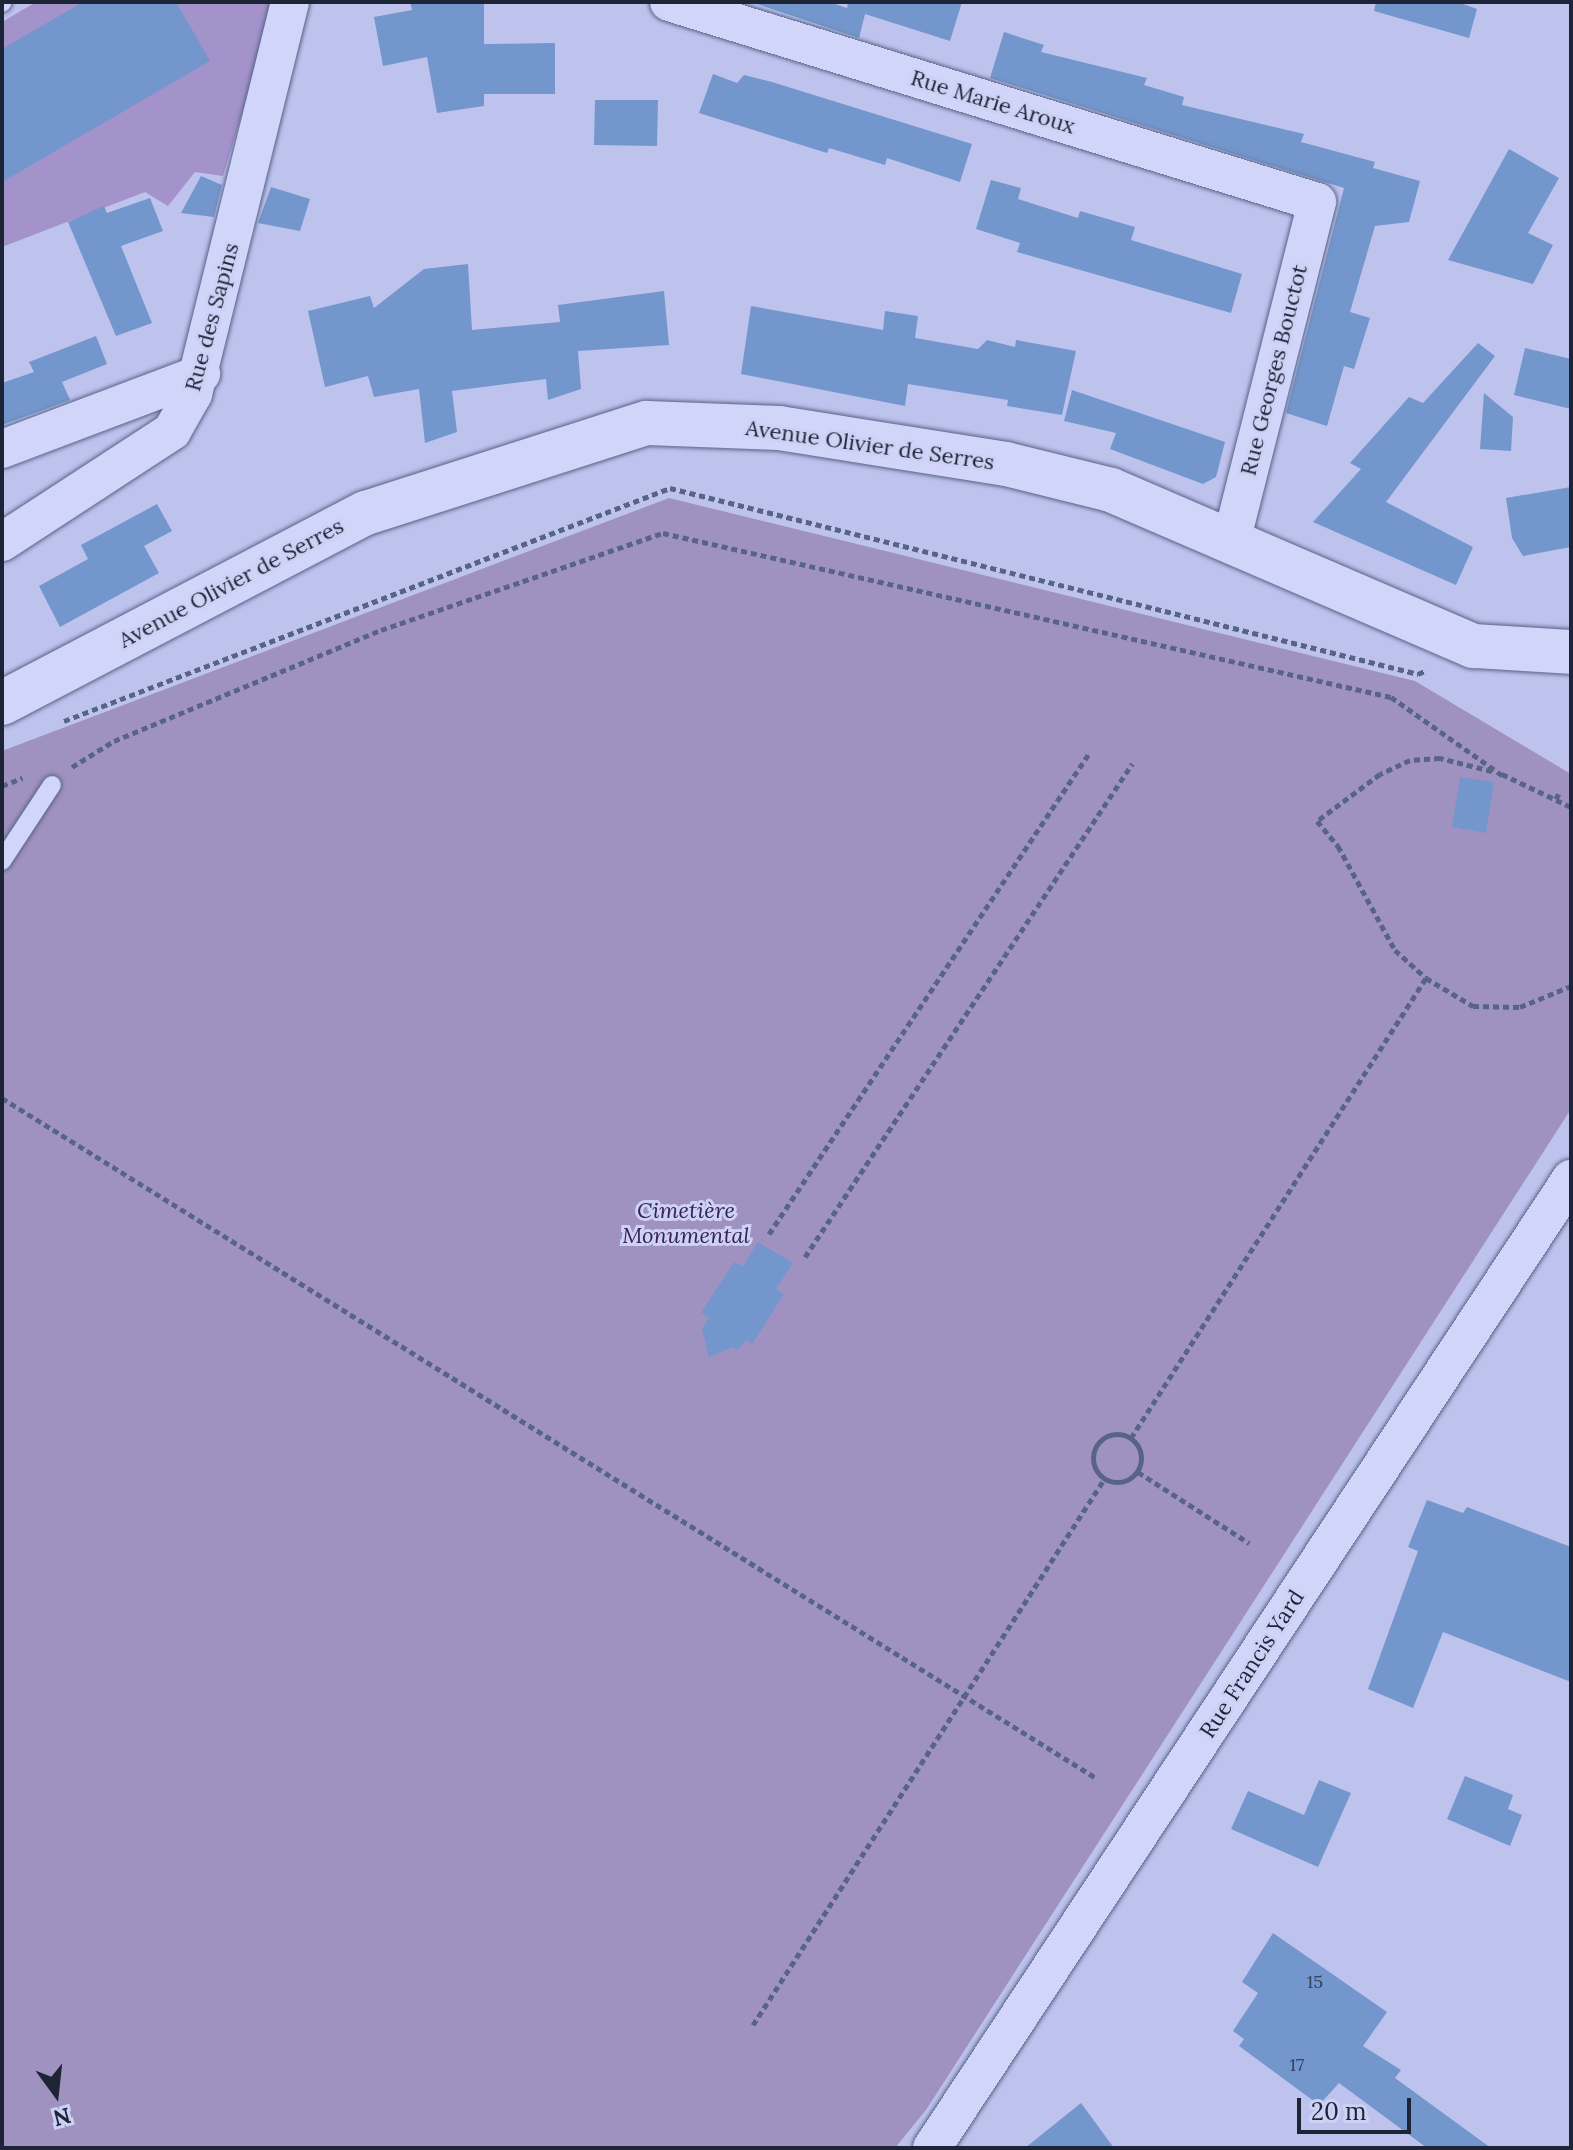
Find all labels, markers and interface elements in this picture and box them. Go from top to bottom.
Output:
street label: Rue Marie Aroux [908,64,1078,140]
street label: Rue des Sapins [180,240,244,394]
street label: Rue Georges Bouctot [1235,262,1313,478]
street label: Avenue Olivier de Serres [744,414,996,476]
street label: Avenue Olivier de Serres [114,512,348,654]
park label: Cimetière Monumental [622,1197,750,1248]
street label: Rue Francis Yard [1194,1585,1310,1743]
house number: 15 [1307,1971,1323,1993]
north arrow [16,2054,96,2134]
house number: 17 [1290,2054,1304,2076]
scale bar [1301,2082,1415,2132]
text: 20 m [1311,2096,1367,2127]
text: N [50,2101,74,2133]

